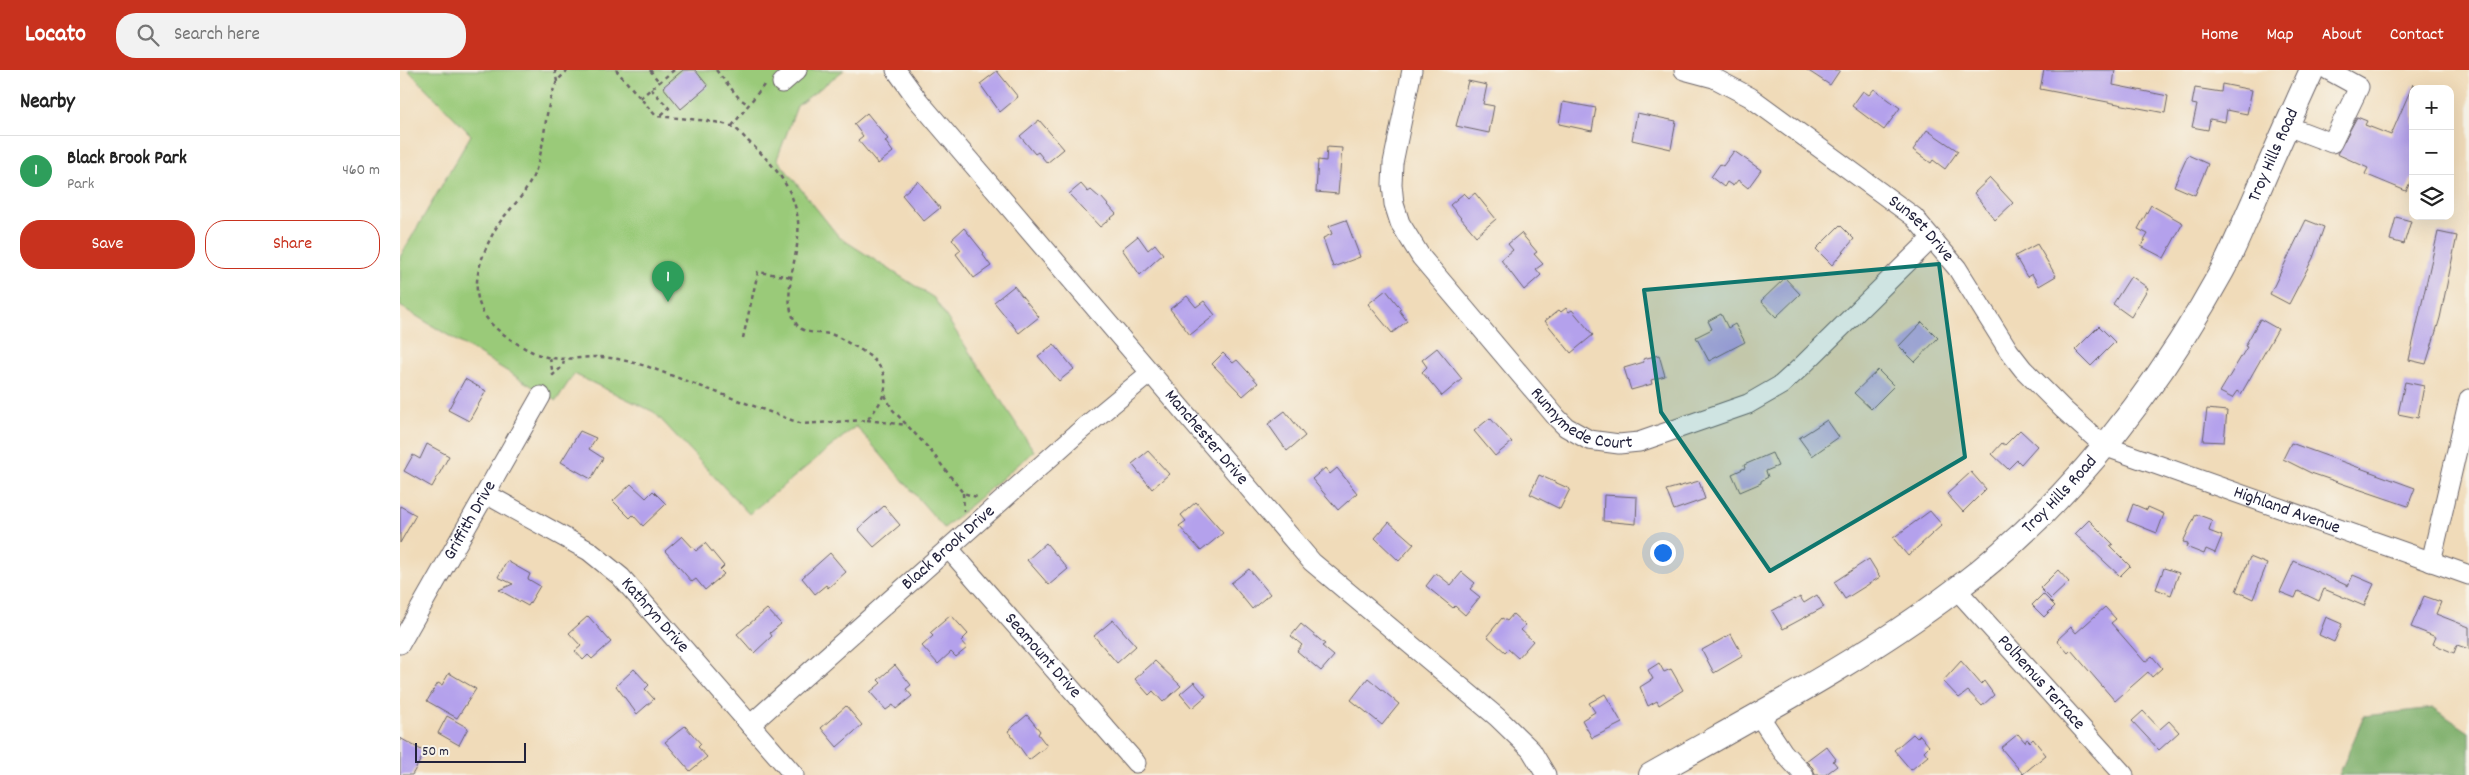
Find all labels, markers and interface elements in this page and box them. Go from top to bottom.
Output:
search box [116,13,466,58]
text: Locato [25,18,86,52]
icon: search [134,21,162,49]
text: Search here [174,22,260,49]
text: Home [2201,23,2238,48]
text: Map [2266,23,2294,48]
text: About [2322,23,2362,48]
text: Contact [2390,23,2444,48]
map controls [2409,85,2454,220]
button: + [2409,85,2454,130]
text: Nearby [20,88,75,118]
street label: Troy Hills Road [2242,105,2305,206]
button: − [2409,130,2454,175]
text: Black Brook Park [67,146,187,173]
text: 1 [34,159,38,182]
text: 460 m [342,159,380,182]
text: Park [67,173,94,196]
button: layers [2409,175,2454,220]
street label: Sunset Drive [1883,189,1959,268]
button: Save [20,220,195,269]
button: Share [205,220,380,269]
pin: 1 [652,261,684,302]
street label: Runnymede Court [1524,382,1634,456]
street label: Manchester Drive [1158,385,1254,491]
street label: Troy Hills Road [2017,450,2103,540]
street label: Griffith Drive [438,476,503,565]
street label: Highland Avenue [2230,480,2344,541]
street label: Black Brook Drive [896,500,1001,596]
your location [1650,540,1676,566]
street label: Kathryn Drive [615,572,695,659]
street label: Seamount Drive [998,608,1087,704]
street label: Polhemus Terrace [1991,630,2091,736]
scale bar [415,740,526,763]
text: 50 m [422,742,449,762]

